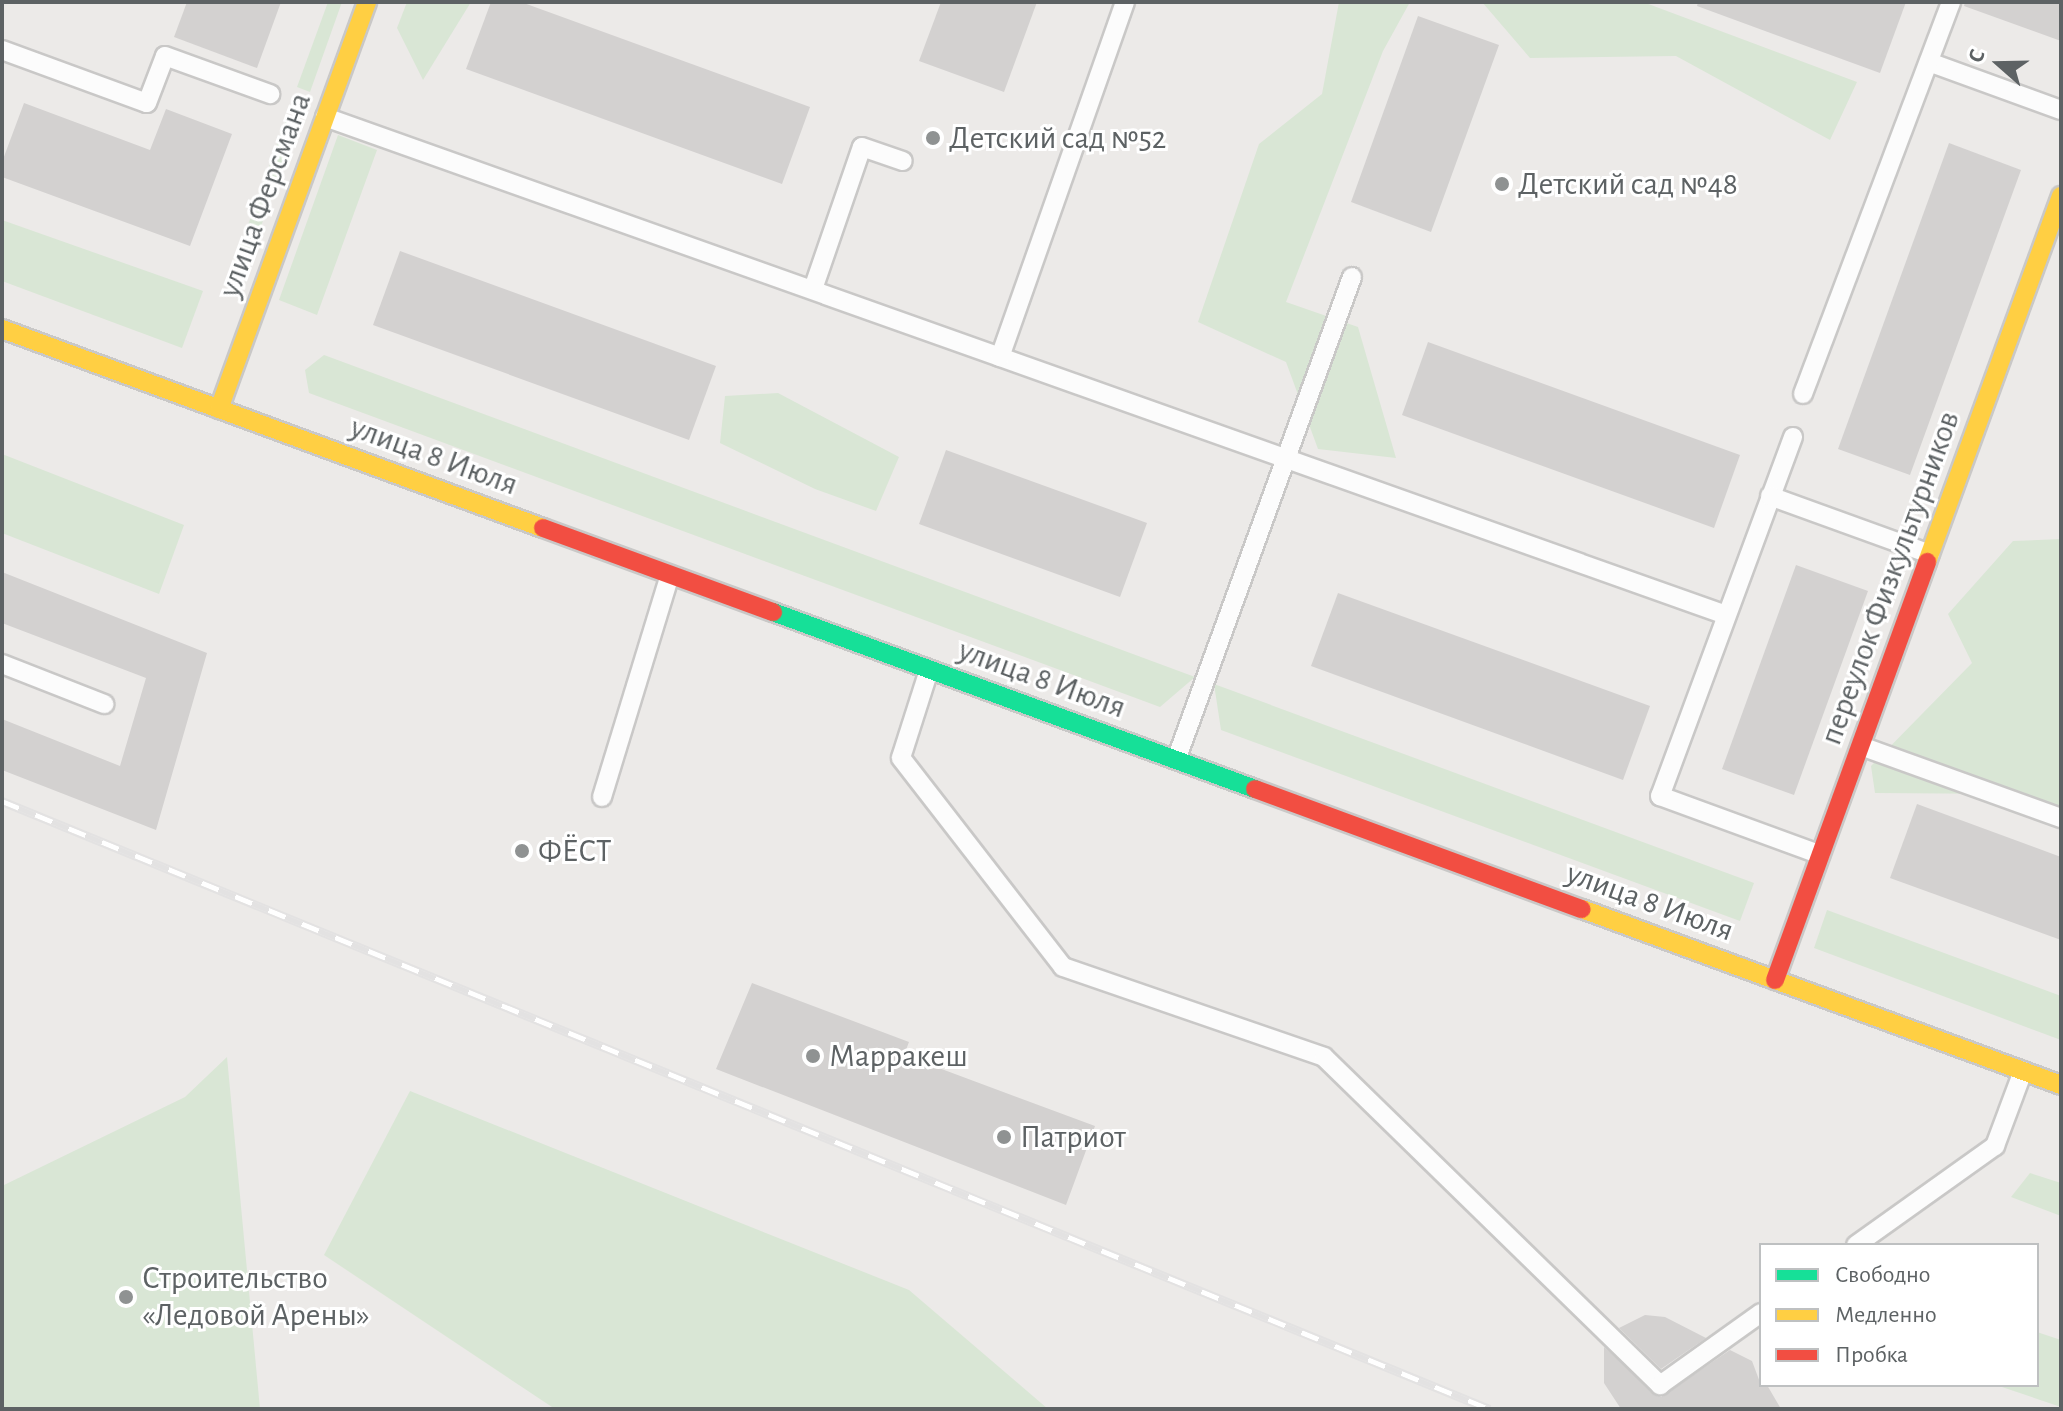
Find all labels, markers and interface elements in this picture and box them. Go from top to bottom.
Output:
north arrow [1959,24,2039,104]
text: С [1964,46,1989,65]
street label: улица Ферсмана [210,88,320,302]
place label: Детский сад №52 [949,119,1166,157]
marker: Детский сад №52 [924,129,942,147]
place label: Детский сад №48 [1518,165,1738,203]
marker: Детский сад №48 [1493,175,1511,193]
street label: переулок Физкультурников [1812,406,1968,750]
street label: улица 8 Июля [345,408,523,504]
street label: улица 8 Июля [953,631,1131,727]
place label: ФЁСТ [538,832,611,870]
marker: ФЁСТ [513,842,531,860]
street label: улица 8 Июля [1561,854,1739,950]
place label: Марракеш [829,1037,968,1075]
marker: Марракеш [804,1047,822,1065]
place label: Патриот [1020,1118,1126,1156]
marker: Патриот [995,1128,1013,1146]
legend [1759,1243,2039,1387]
place label: Строительство «Ледовой Арены» [142,1260,370,1335]
text: Свободно [1835,1263,1930,1287]
marker: Строительство «Ледовой Арены» [117,1288,135,1306]
text: Медленно [1835,1303,1937,1327]
text: Пробка [1835,1343,1908,1367]

